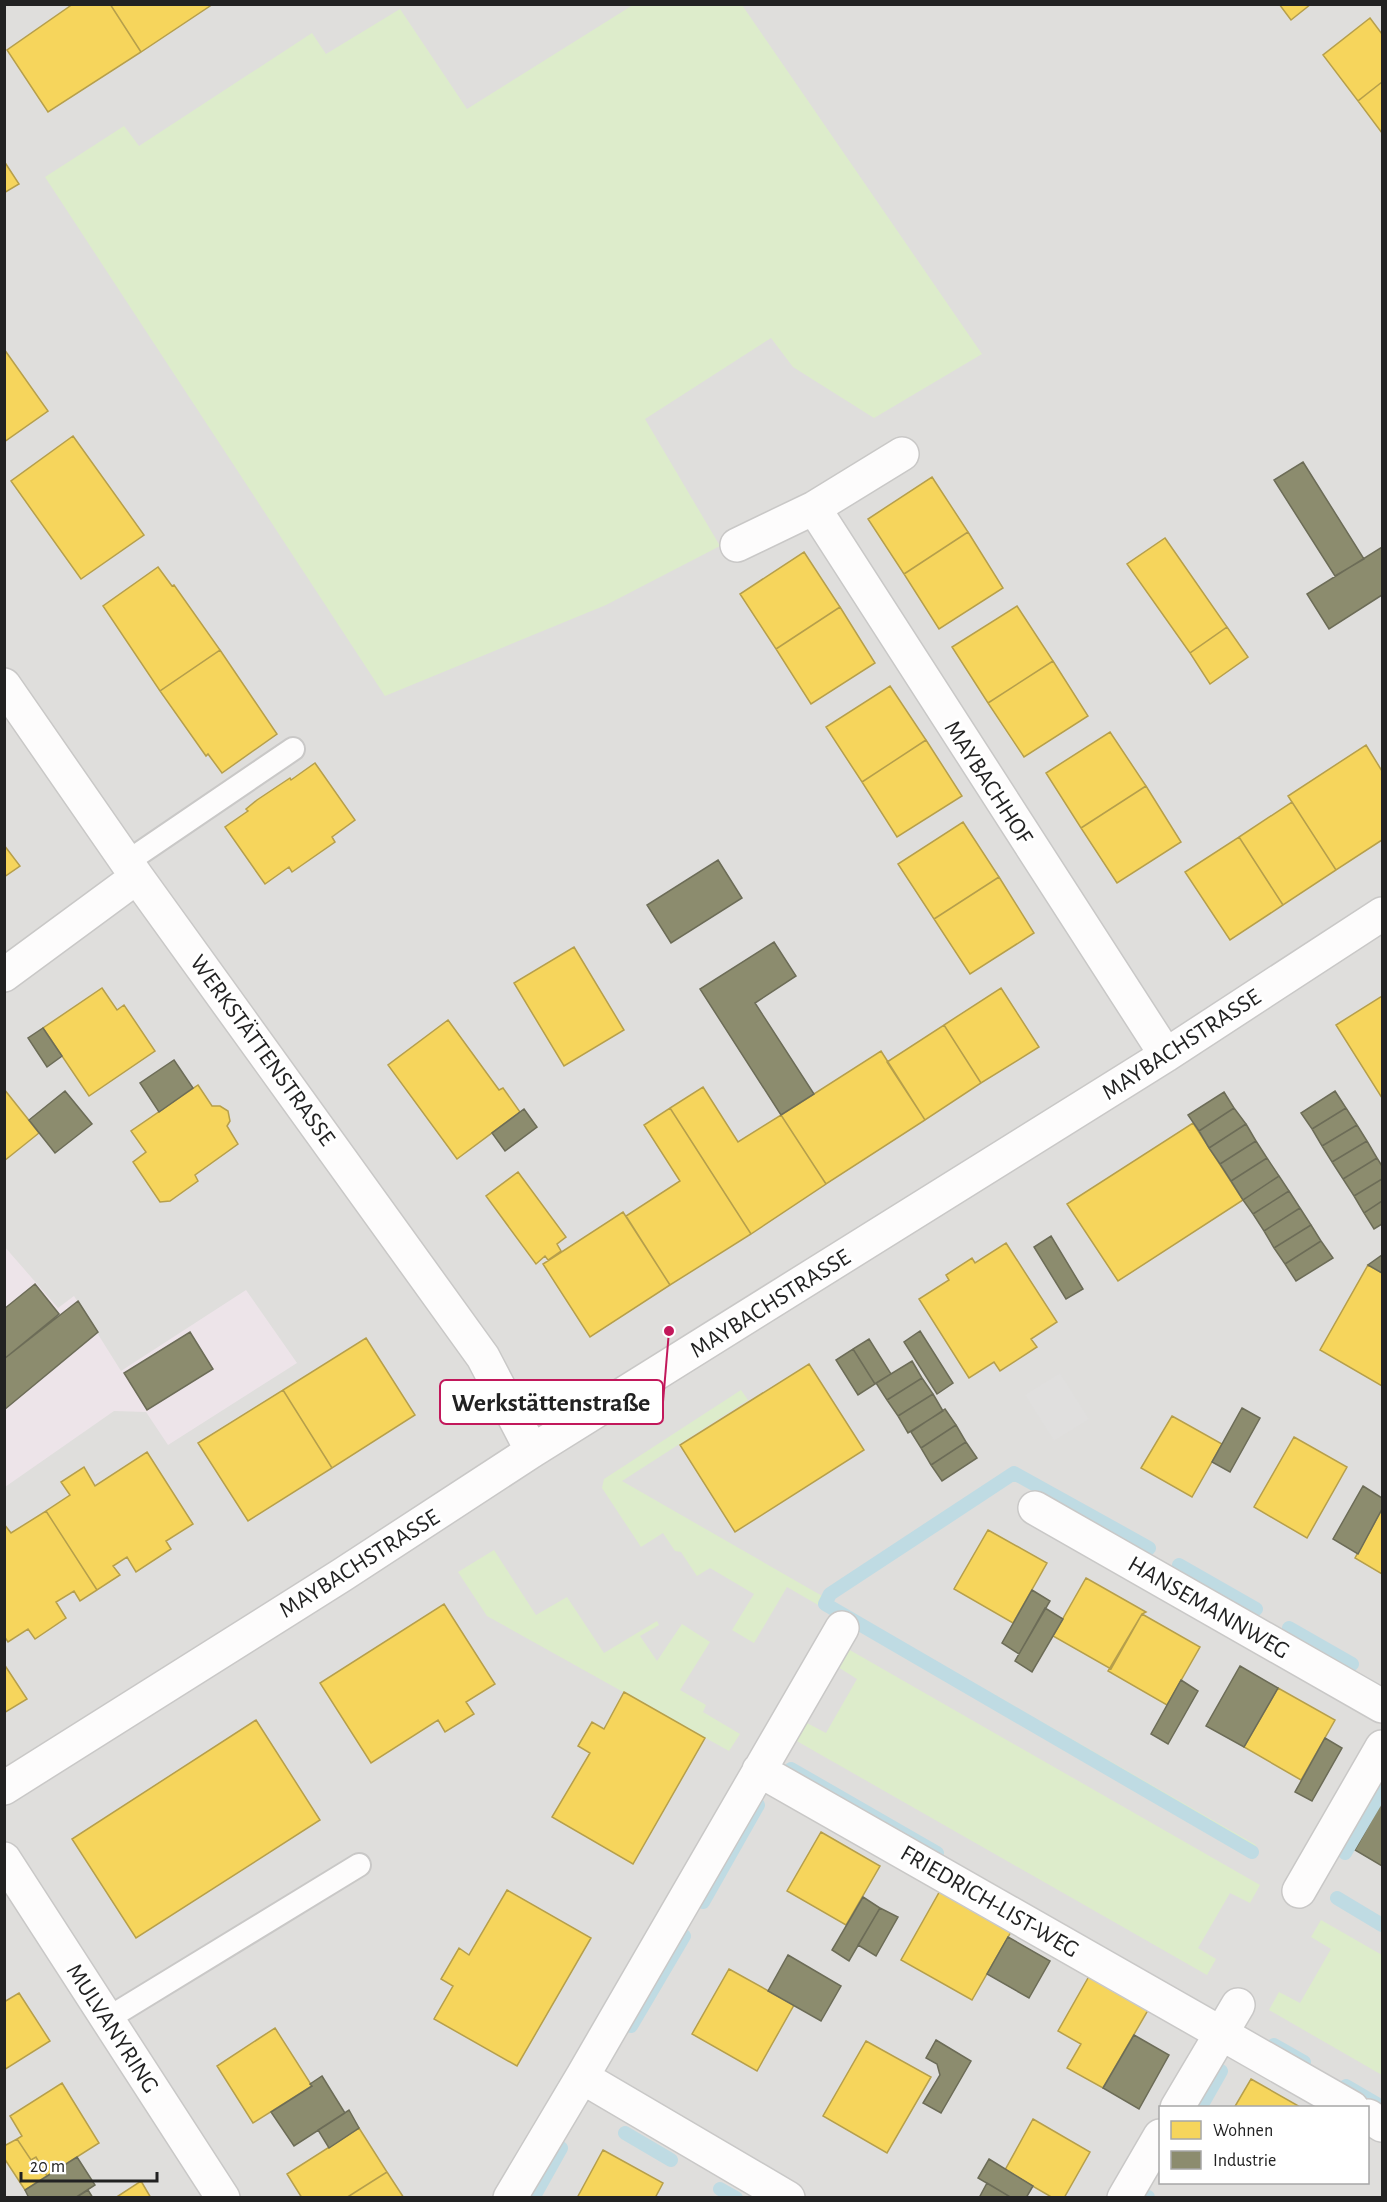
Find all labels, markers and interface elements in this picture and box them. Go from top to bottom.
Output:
street label: MAYBACHHOF [940,717,1037,849]
street label: WERKSTÄTTENSTRASSE [185,950,340,1151]
street label: MAYBACHSTRASSE [1098,984,1265,1105]
street label: MAYBACHSTRASSE [686,1245,855,1363]
callout: Werkstättenstraße [440,1380,663,1424]
text: Werkstättenstraße [452,1390,650,1416]
street label: MAYBACHSTRASSE [275,1505,444,1623]
street label: HANSEMANNWEG [1124,1552,1293,1664]
street label: FRIEDRICH-LIST-WEG [896,1841,1083,1963]
street label: MULVANYRING [62,1960,163,2097]
legend [1159,2106,1369,2184]
text: Wohnen [1213,2122,1273,2140]
scale bar [21,2145,158,2183]
text: Industrie [1213,2152,1276,2170]
text: 20 m [30,2158,65,2176]

